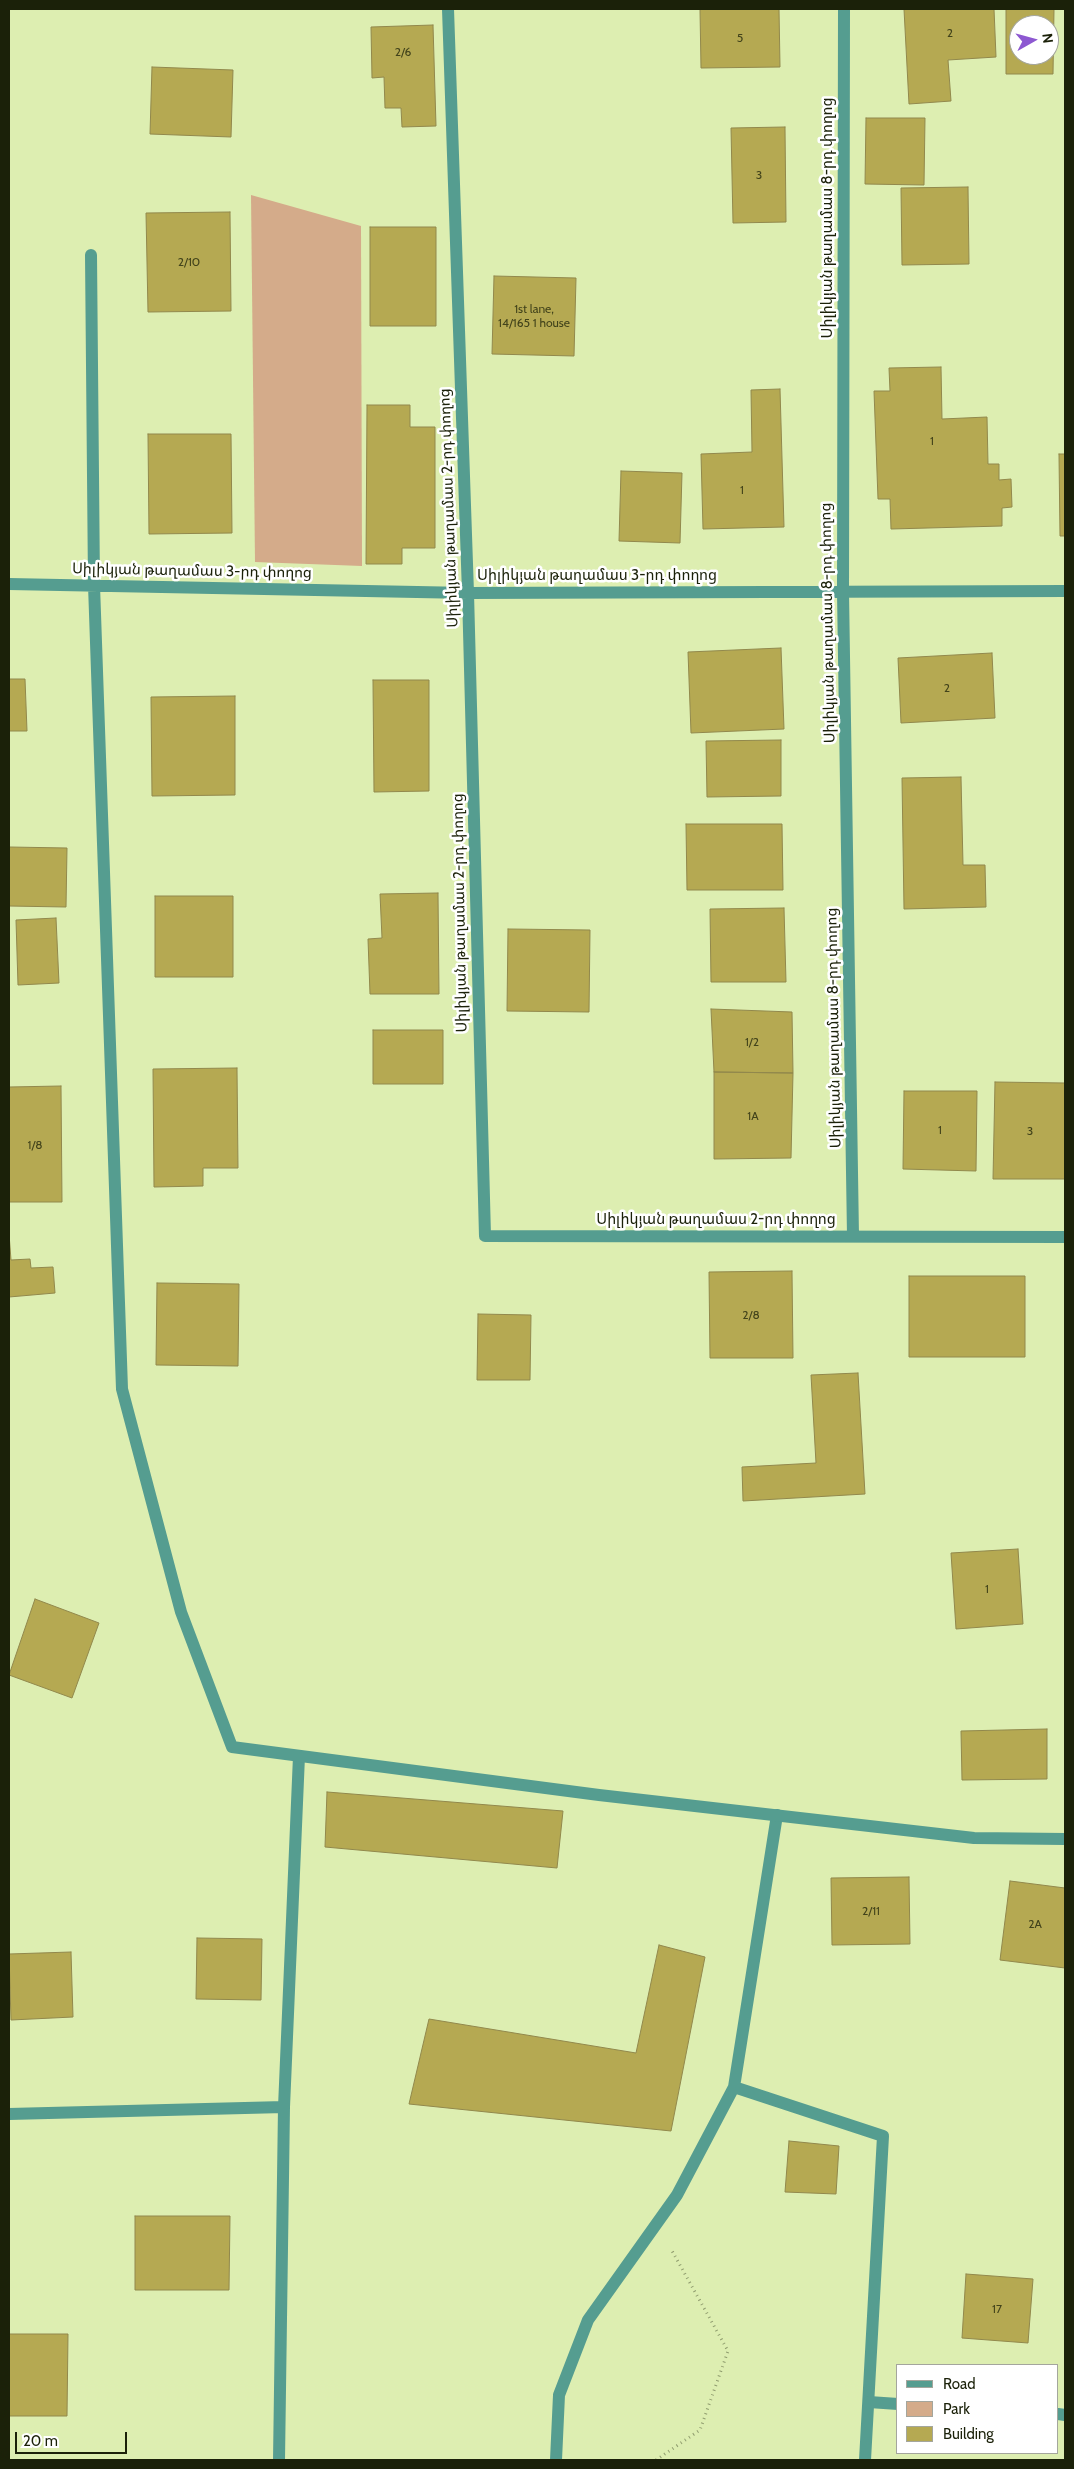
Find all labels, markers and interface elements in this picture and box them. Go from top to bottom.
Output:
north arrow [1009,15,1059,65]
house number: 2 [947,26,953,40]
house number: 5 [737,31,743,45]
text: N [1038,32,1057,44]
house number: 2/6 [395,45,411,59]
street label: Սիլիկյան թաղամաս 8-րդ փողոց [819,98,837,338]
house number: 3 [756,168,762,182]
house number: 2/10 [178,255,200,269]
house number: 1st lane, 14/165 1 house [498,302,570,330]
street label: Սիլիկյան թաղամաս 2-րդ փողոց [436,388,462,628]
house number: 1 [930,434,934,448]
house number: 1 [740,483,744,497]
street label: Սիլիկյան թաղամաս 8-րդ փողոց [817,502,839,744]
street label: Սիլիկյան թաղամաս 3-րդ փողոց [72,560,312,582]
street label: Սիլիկյան թաղամաս 3-րդ փողոց [477,567,717,585]
house number: 2 [944,681,950,695]
street label: Սիլիկյան թաղամաս 2-րդ փողոց [449,793,471,1033]
street label: Սիլիկյան թաղամաս 8-րդ փողոց [823,907,845,1149]
house number: 1/2 [745,1035,759,1049]
house number: 1A [747,1109,759,1123]
house number: 1 [938,1123,942,1137]
house number: 3 [1027,1124,1033,1138]
house number: 1/8 [27,1138,43,1152]
street label: Սիլիկյան թաղամաս 2-րդ փողոց [596,1211,836,1229]
house number: 2/8 [742,1308,760,1322]
house number: 1 [985,1582,989,1596]
house number: 2/11 [862,1904,880,1918]
house number: 2A [1028,1917,1042,1931]
house number: 17 [992,2302,1002,2316]
legend [896,2364,1059,2454]
text: Road [943,2375,976,2393]
text: Park [943,2400,970,2418]
scale bar [18,2422,130,2454]
text: Building [943,2425,994,2443]
text: 20 m [23,2432,58,2450]

